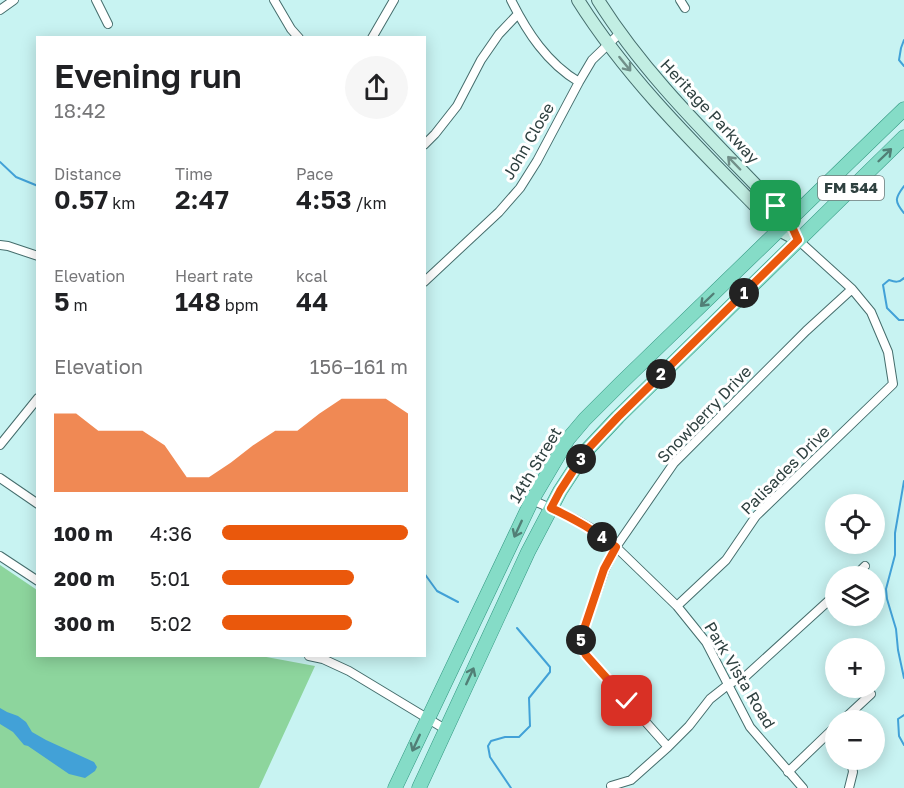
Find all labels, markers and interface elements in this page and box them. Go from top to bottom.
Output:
street label: Heritage Parkway [656,55,764,167]
text: Evening run [54,56,242,95]
button: share [345,56,408,119]
one-way arrow [618,56,631,72]
text: 18:42 [54,98,106,122]
street label: John Close [498,99,558,183]
one-way arrow [878,148,893,162]
one-way arrow [726,155,741,170]
text: Distance [54,164,121,184]
text: Time [175,164,213,184]
text: Pace [296,164,333,184]
road number: FM 544 [818,176,884,200]
pin [750,180,801,231]
text: 0.57 [54,184,108,215]
text: 2:47 [175,184,229,215]
text: 4:53 [296,184,352,215]
icon: arrive [759,189,792,222]
text: km [108,193,136,213]
text: /km [352,193,387,213]
text: Elevation [54,266,125,286]
text: Heart rate [175,266,253,286]
text: kcal [296,266,328,286]
pin: 1 [729,278,759,308]
text: 1 [740,283,748,303]
text: 5 [54,286,70,317]
text: 148 [175,286,221,317]
text: 44 [296,286,329,317]
one-way arrow [700,293,715,307]
text: m [70,295,88,315]
text: bpm [221,295,259,315]
text: Elevation [54,354,143,378]
text: 156–161 m [310,354,408,378]
pin: 2 [646,359,676,389]
street label: Snowberry Drive [653,361,755,467]
text: 2 [656,364,666,384]
street label: Palisades Drive [736,421,834,519]
street label: 14th Street [505,423,565,507]
pin: 3 [566,444,596,474]
text: 3 [576,449,586,469]
map controls [825,494,885,770]
button: locate [825,494,885,554]
one-way arrow [511,520,523,538]
text: 100 m [54,521,113,545]
text: 4:36 [150,521,192,545]
pin: 4 [587,522,617,552]
text: 4 [597,527,607,547]
text: 200 m [54,566,115,590]
text: 5:01 [150,566,190,590]
button: layers [825,566,885,626]
text: 300 m [54,611,115,635]
text: 5:02 [150,611,192,635]
street label: Park Vista Road [700,618,780,732]
pin: 5 [566,625,596,655]
text: 5 [576,630,586,650]
button: + [825,638,885,698]
one-way arrow [465,668,477,686]
pin [601,675,652,726]
icon: check [610,684,643,717]
button: − [825,710,885,770]
one-way arrow [410,734,421,752]

